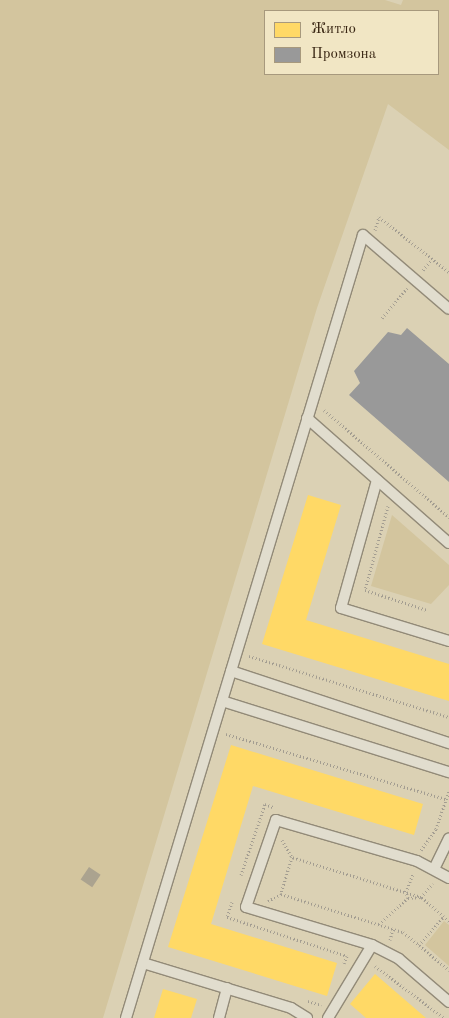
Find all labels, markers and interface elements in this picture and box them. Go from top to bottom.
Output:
legend [264,10,439,75]
text: Житло [311,22,356,37]
text: Промзона [311,47,376,62]

